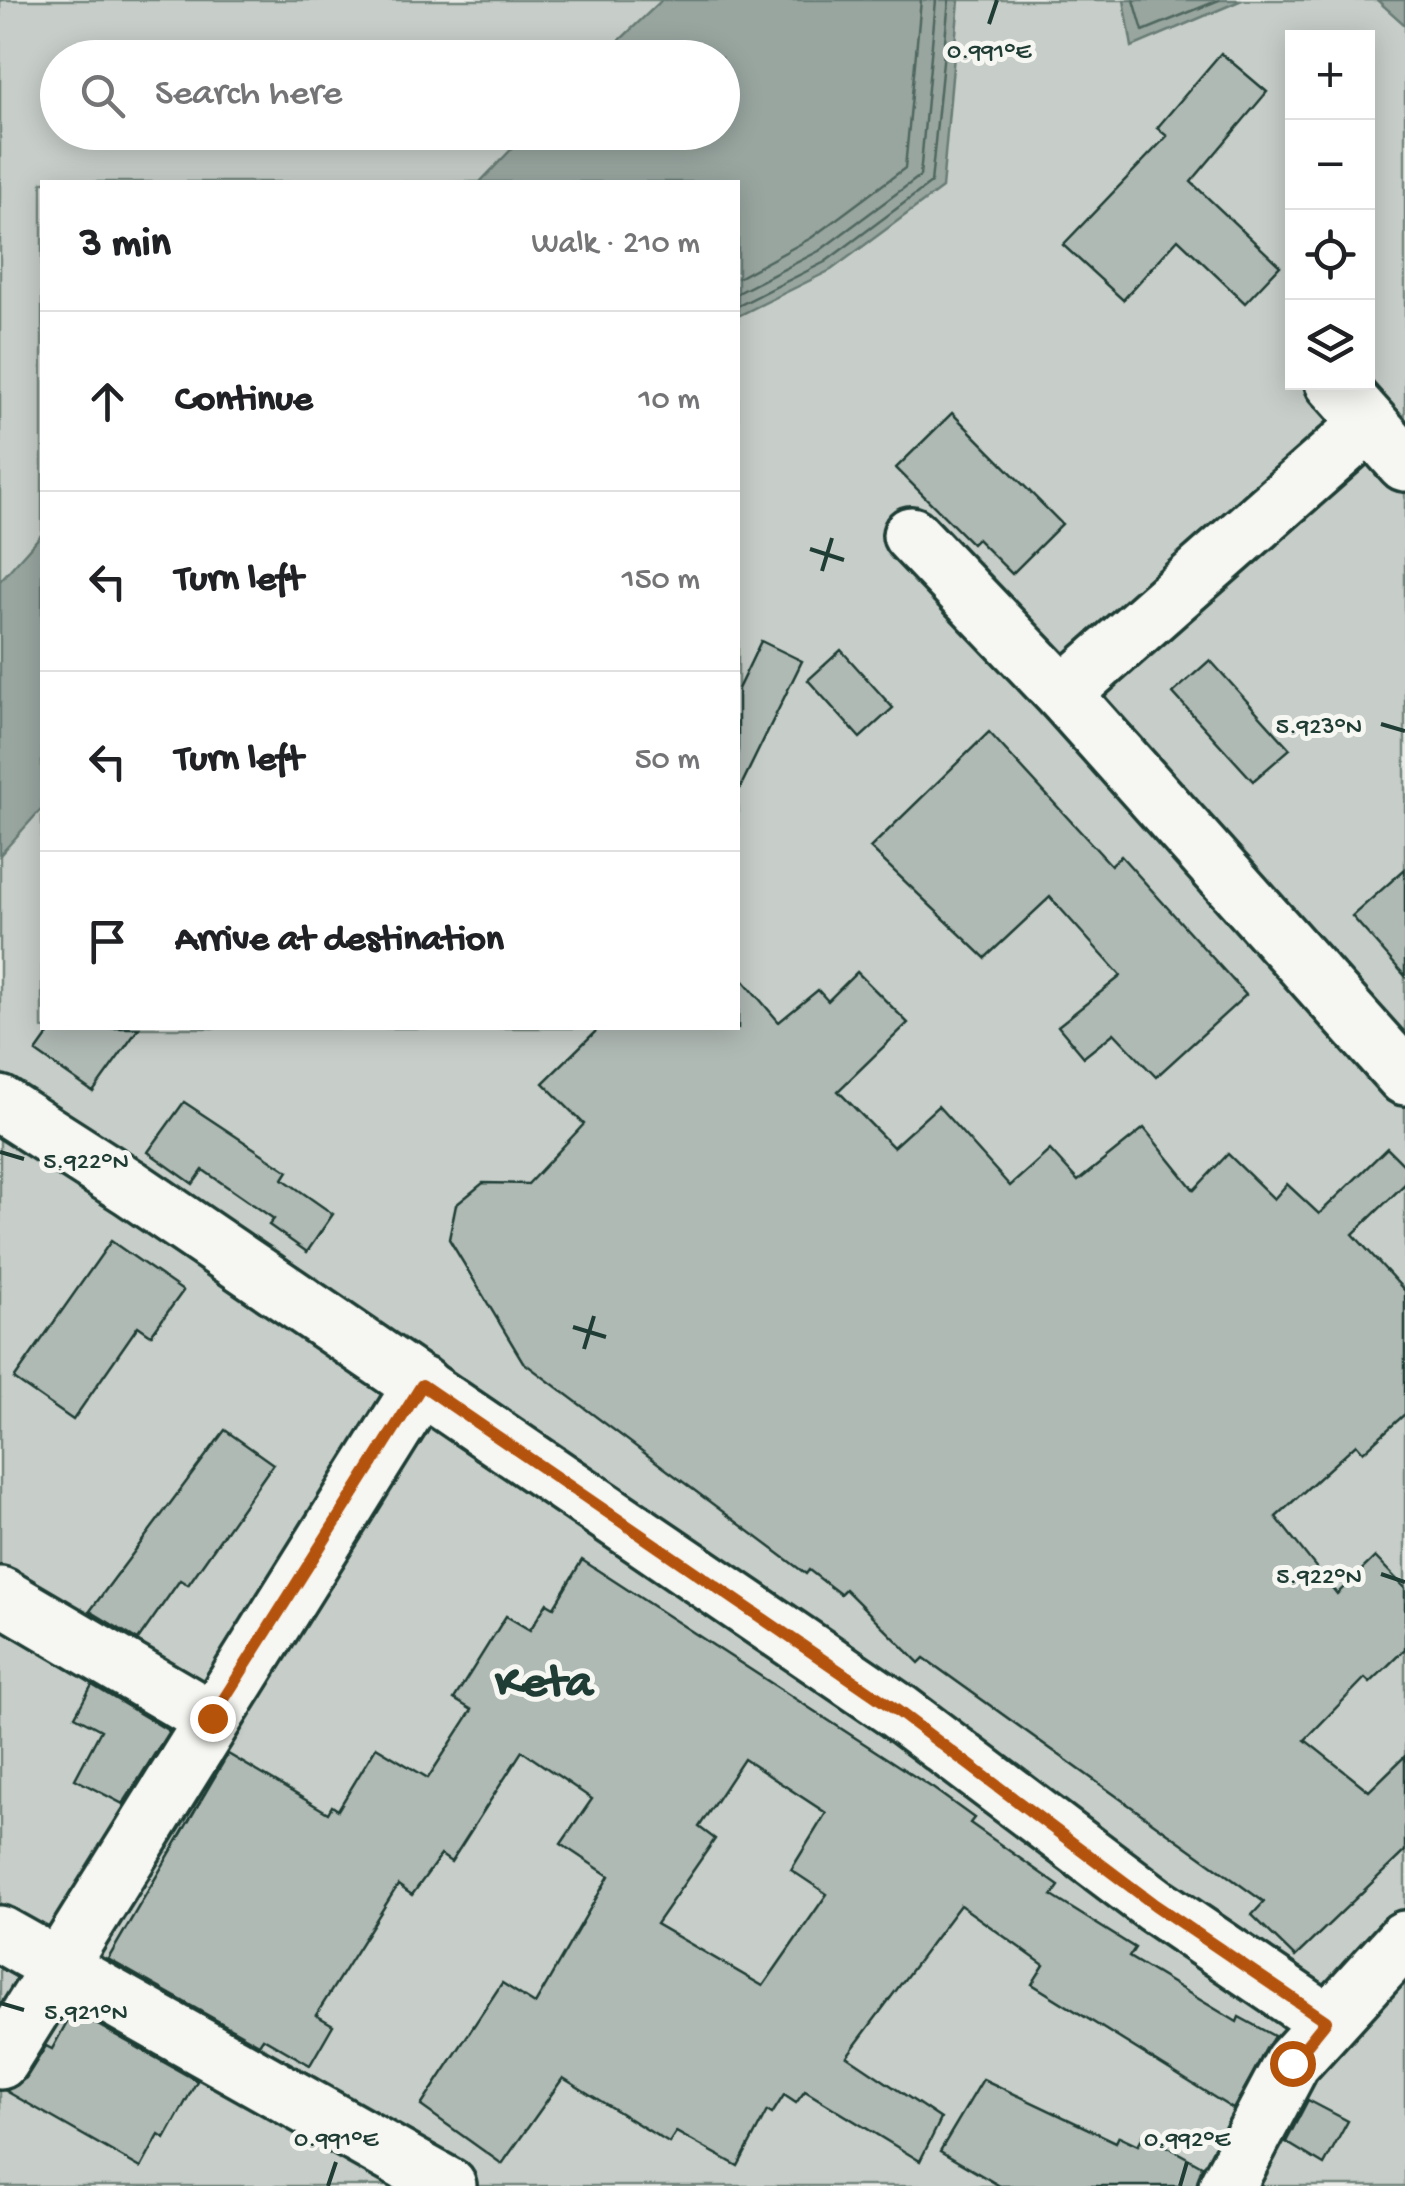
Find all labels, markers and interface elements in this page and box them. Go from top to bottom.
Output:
map controls [1285,30,1375,390]
button: + [1285,30,1375,120]
text: 0.991°E [947,39,1032,68]
search box [40,40,740,150]
icon: search [75,68,130,123]
text: Search here [155,73,342,117]
button: − [1285,120,1375,210]
button: locate [1285,210,1375,300]
text: 3 min [80,221,171,270]
text: Walk · 210 m [531,226,700,264]
button: layers [1285,300,1375,390]
icon: ahead [80,374,135,429]
text: Continue [175,379,313,423]
text: 10 m [639,382,700,420]
icon: left [80,554,135,609]
text: Turn left [175,559,303,603]
text: 150 m [622,562,700,600]
text: 5.923°N [1276,714,1362,743]
icon: left [80,734,135,789]
text: Turn left [175,739,303,783]
text: 50 m [635,742,700,780]
icon: arrive [80,914,135,969]
text: Arrive at destination [175,919,504,963]
text: 5.922°N [43,1149,129,1178]
text: 5.922°N [1276,1564,1362,1593]
district label: Keta [494,1657,595,1714]
route end [190,1696,236,1742]
text: 5.921°N [44,2000,128,2029]
route start [1270,2041,1316,2087]
text: 0.991°E [294,2127,379,2156]
text: 0.992°E [1144,2127,1232,2156]

